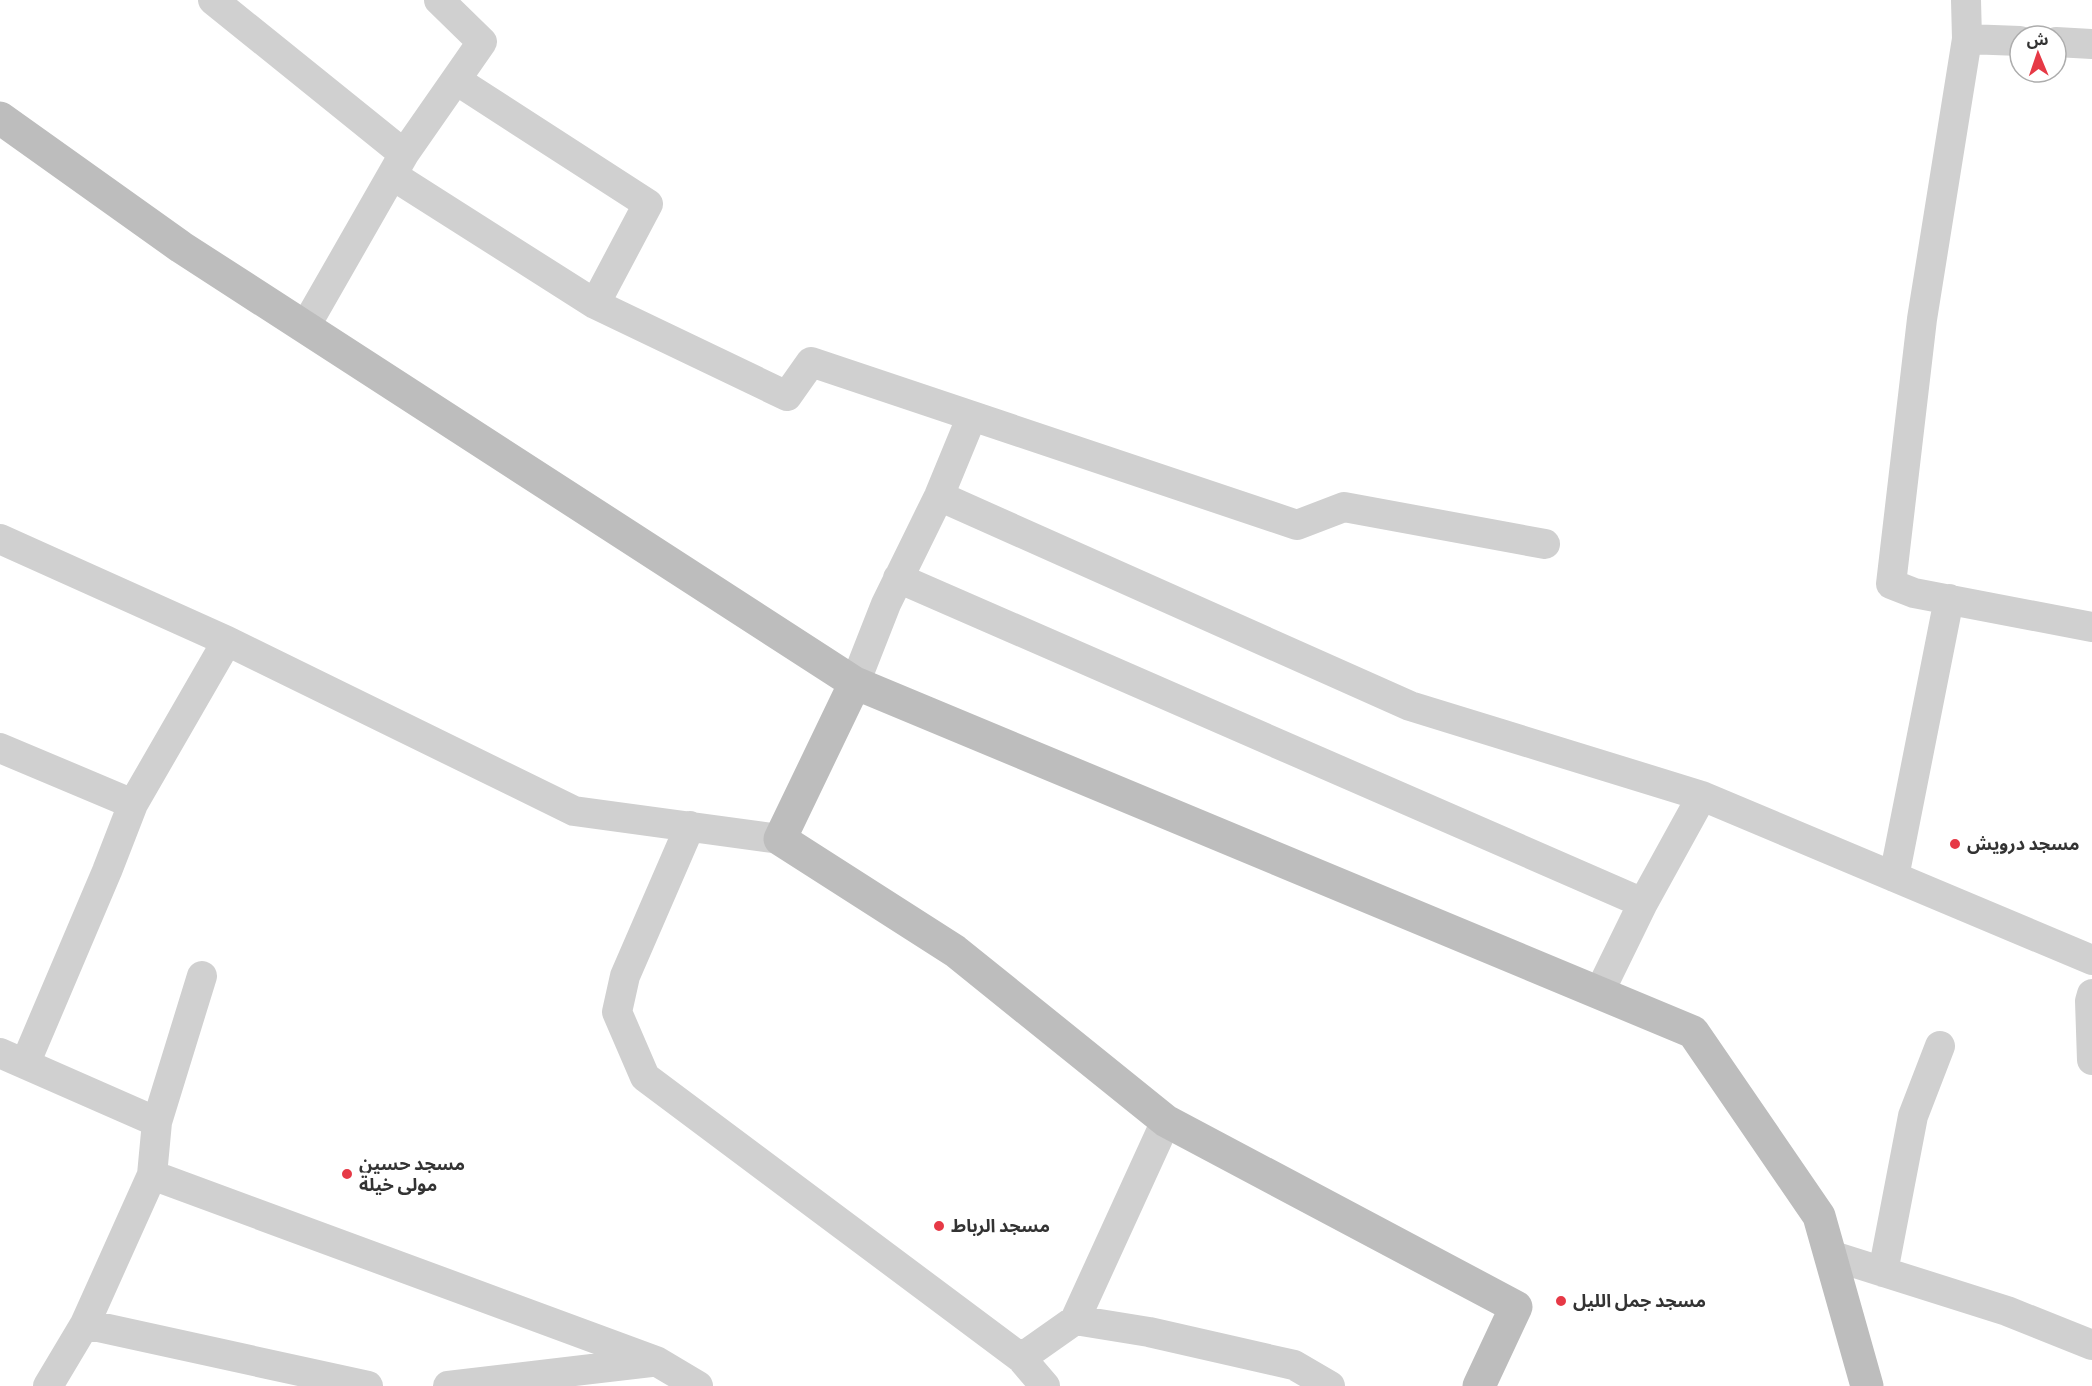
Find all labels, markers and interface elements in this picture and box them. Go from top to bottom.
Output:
north arrow [2008,24,2068,84]
text: ش [2026,29,2049,51]
place label: مسجد درويش [1967,832,2079,857]
marker: مسجد درويش [1948,837,1962,851]
place label: مسجد حسين مولى خيلة [359,1152,465,1198]
marker: مسجد حسين مولى خيلة [340,1167,354,1181]
place label: مسجد الرباط [951,1214,1050,1239]
marker: مسجد الرباط [932,1219,946,1233]
place label: مسجد جمل الليل [1573,1289,1706,1314]
marker: مسجد جمل الليل [1554,1294,1568,1308]

